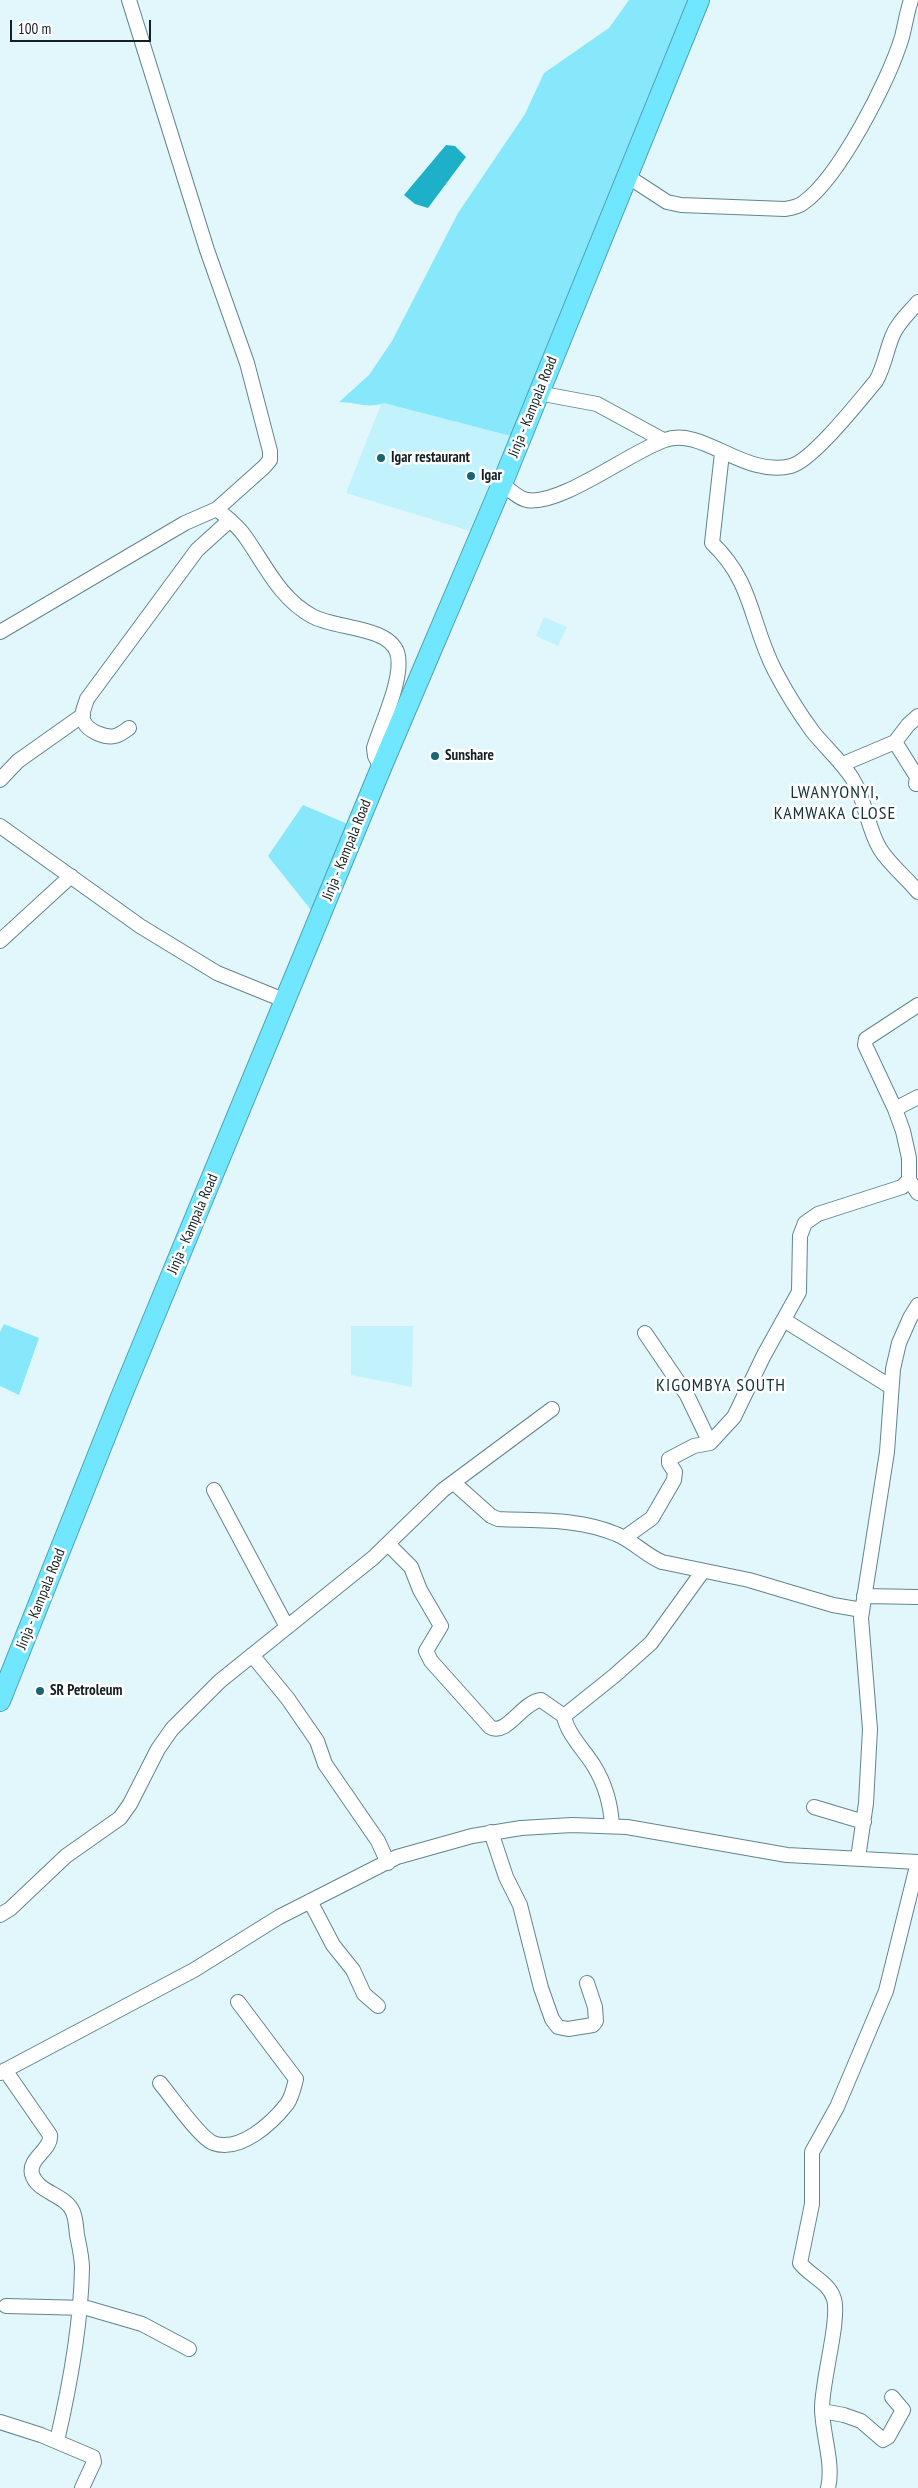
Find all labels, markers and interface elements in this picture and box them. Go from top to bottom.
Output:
scale bar [12,10,154,42]
text: 100 m [18,19,51,38]
street label: Jinja - Kampala Road [505,354,561,460]
place label: Igar restaurant [391,449,470,467]
marker: Igar restaurant [375,452,387,464]
place label: Igar [481,467,502,485]
marker: Igar [465,470,477,482]
place label: Sunshare [445,747,494,765]
marker: Sunshare [429,750,441,762]
district label: LWANYONYI, KAMWAKA CLOSE [772,782,898,824]
street label: Jinja - Kampala Road [319,797,375,903]
street label: Jinja - Kampala Road [164,1171,222,1277]
district label: KIGOMBYA SOUTH [654,1375,788,1397]
street label: Jinja - Kampala Road [13,1546,69,1652]
place label: SR Petroleum [50,1682,122,1700]
marker: SR Petroleum [34,1685,46,1697]

